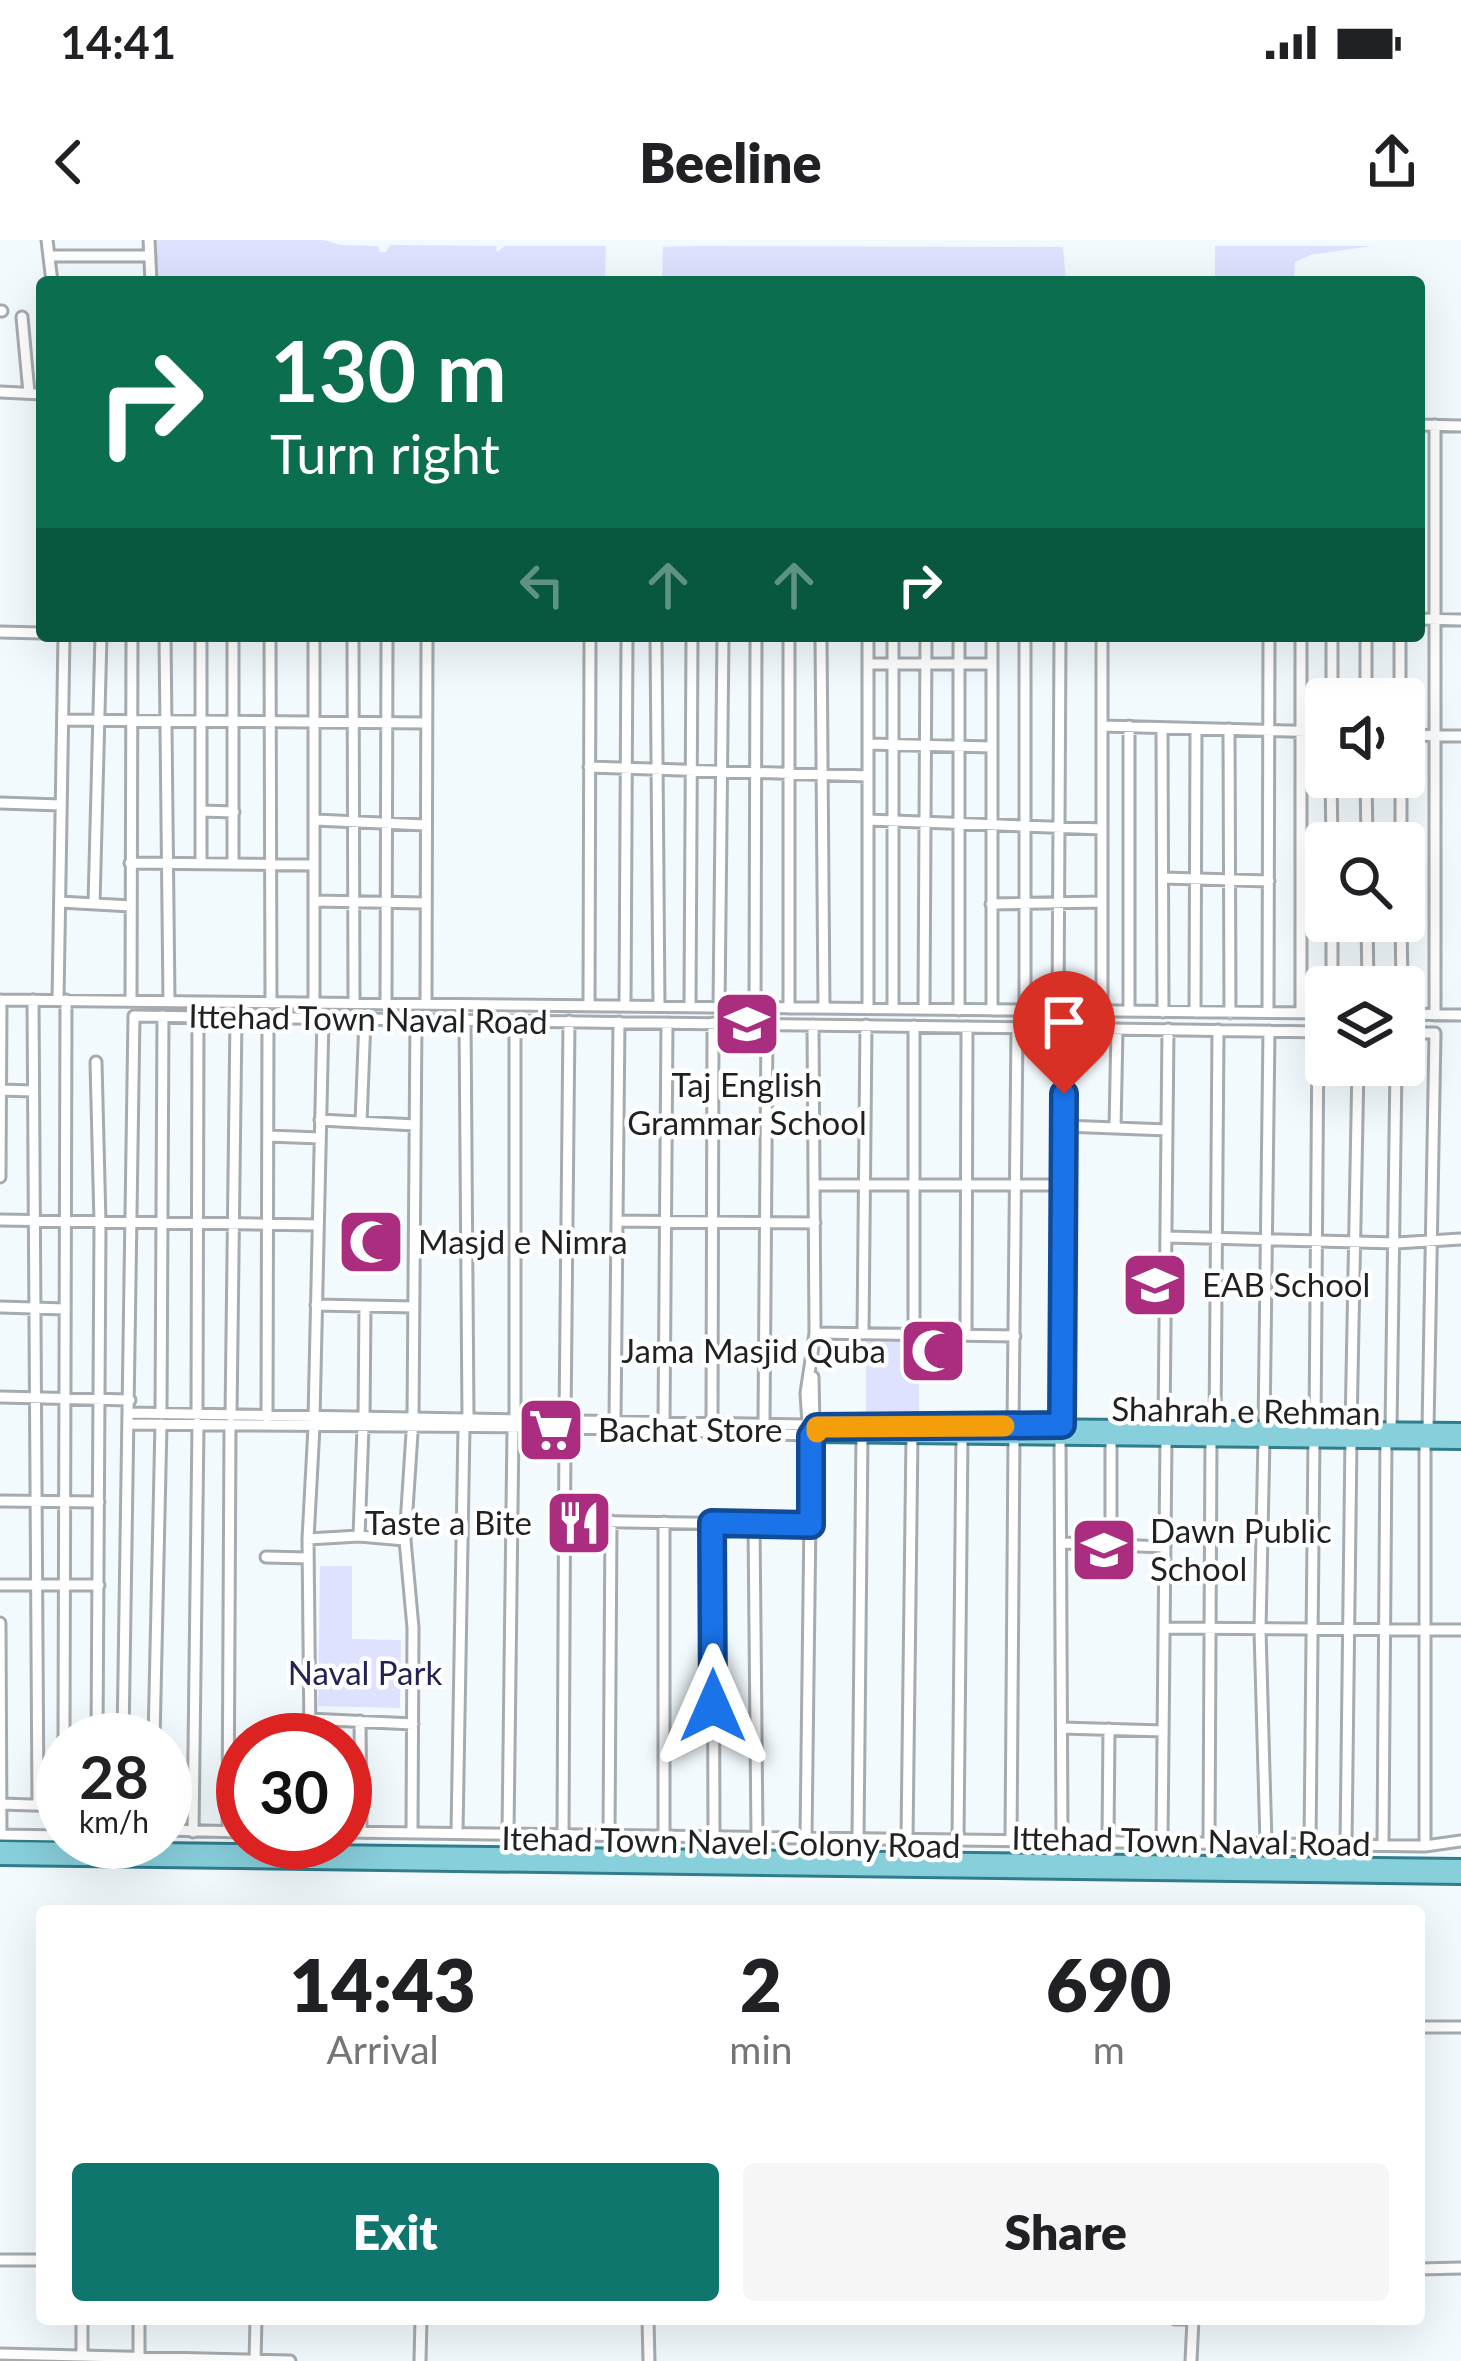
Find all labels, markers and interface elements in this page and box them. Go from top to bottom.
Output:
text: 14:41 [60,15,176,69]
icon: back [36,129,102,195]
icon: share [1359,129,1425,195]
text: Beeline [639,130,822,195]
text: 130 m [270,319,507,420]
icon: right [72,324,228,480]
text: Turn right [270,421,500,486]
icon: left [509,552,575,618]
icon: ahead [635,552,701,618]
icon: ahead [761,552,827,618]
icon: right [887,552,953,618]
map controls [1305,678,1425,1086]
button: sound [1305,678,1425,798]
button: search [1305,822,1425,942]
button: layers [1305,966,1425,1086]
pin [1013,971,1115,1094]
school or university icon: Taj English Grammar School [712,989,782,1059]
icon: arrive [1031,989,1097,1055]
street label: Ittehad Town Naval Road [188,995,548,1041]
place label: Taj English Grammar School [627,1064,867,1142]
mosque icon: Masjd e Nimra [336,1207,406,1277]
place label: Masjd e Nimra [418,1221,628,1261]
school or university icon: EAB School [1120,1250,1190,1320]
place label: EAB School [1202,1264,1370,1304]
mosque icon: Jama Masjid Quba [898,1316,968,1386]
place label: Jama Masjid Quba [621,1330,886,1370]
street label: Shahrah e Rehman [1111,1388,1381,1432]
supermarket icon: Bachat Store [516,1395,586,1465]
place label: Bachat Store [598,1409,783,1449]
restaurant icon: Taste a Bite [544,1488,614,1558]
place label: Taste a Bite [365,1502,532,1542]
place label: Dawn Public School [1150,1510,1332,1588]
school or university icon: Dawn Public School [1069,1515,1139,1585]
position arrow [650,1643,776,1769]
park label: Naval Park [288,1652,442,1692]
speed limit sign: 30 [216,1713,372,1869]
text: 28 [79,1740,149,1812]
text: km/h [79,1803,149,1839]
street label: Itehad Town Navel Colony Road [501,1817,961,1865]
street label: Ittehad Town Naval Road [1011,1817,1371,1863]
text: 14:43 [290,1941,476,2027]
text: 2 [740,1941,782,2027]
text: 690 [1046,1941,1171,2027]
text: Arrival [326,2026,439,2072]
text: min [729,2026,793,2072]
text: m [1093,2026,1125,2072]
button: Exit [72,2163,719,2301]
button: Share [743,2163,1389,2301]

